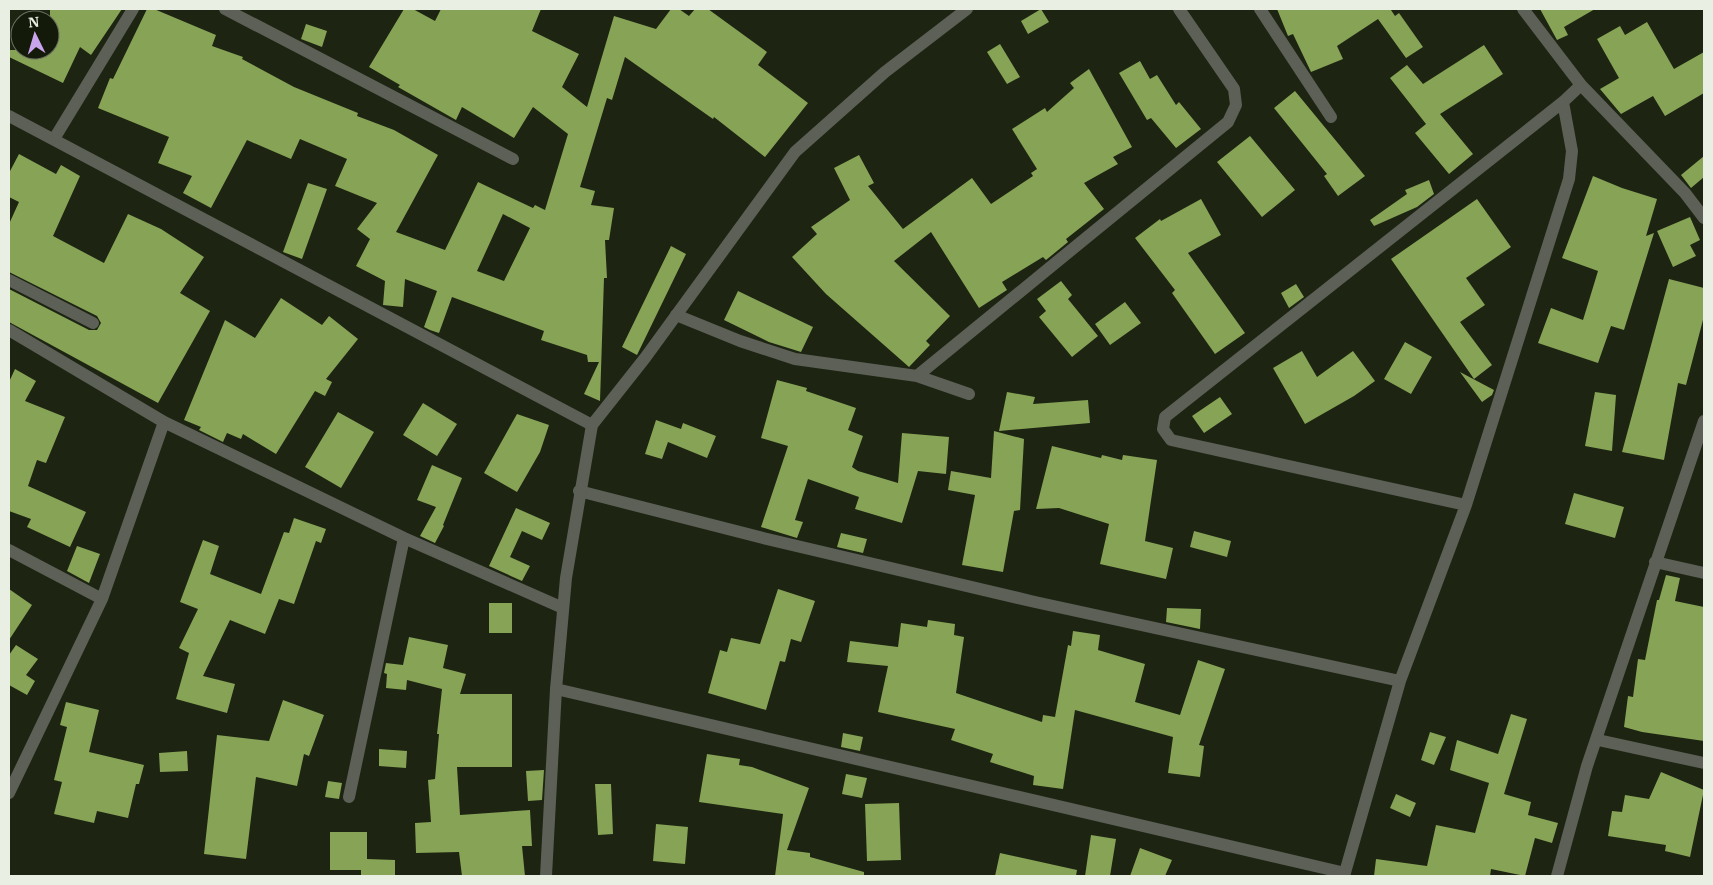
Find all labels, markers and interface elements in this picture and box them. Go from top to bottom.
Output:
north arrow [10,10,60,60]
text: N [28,13,40,31]

